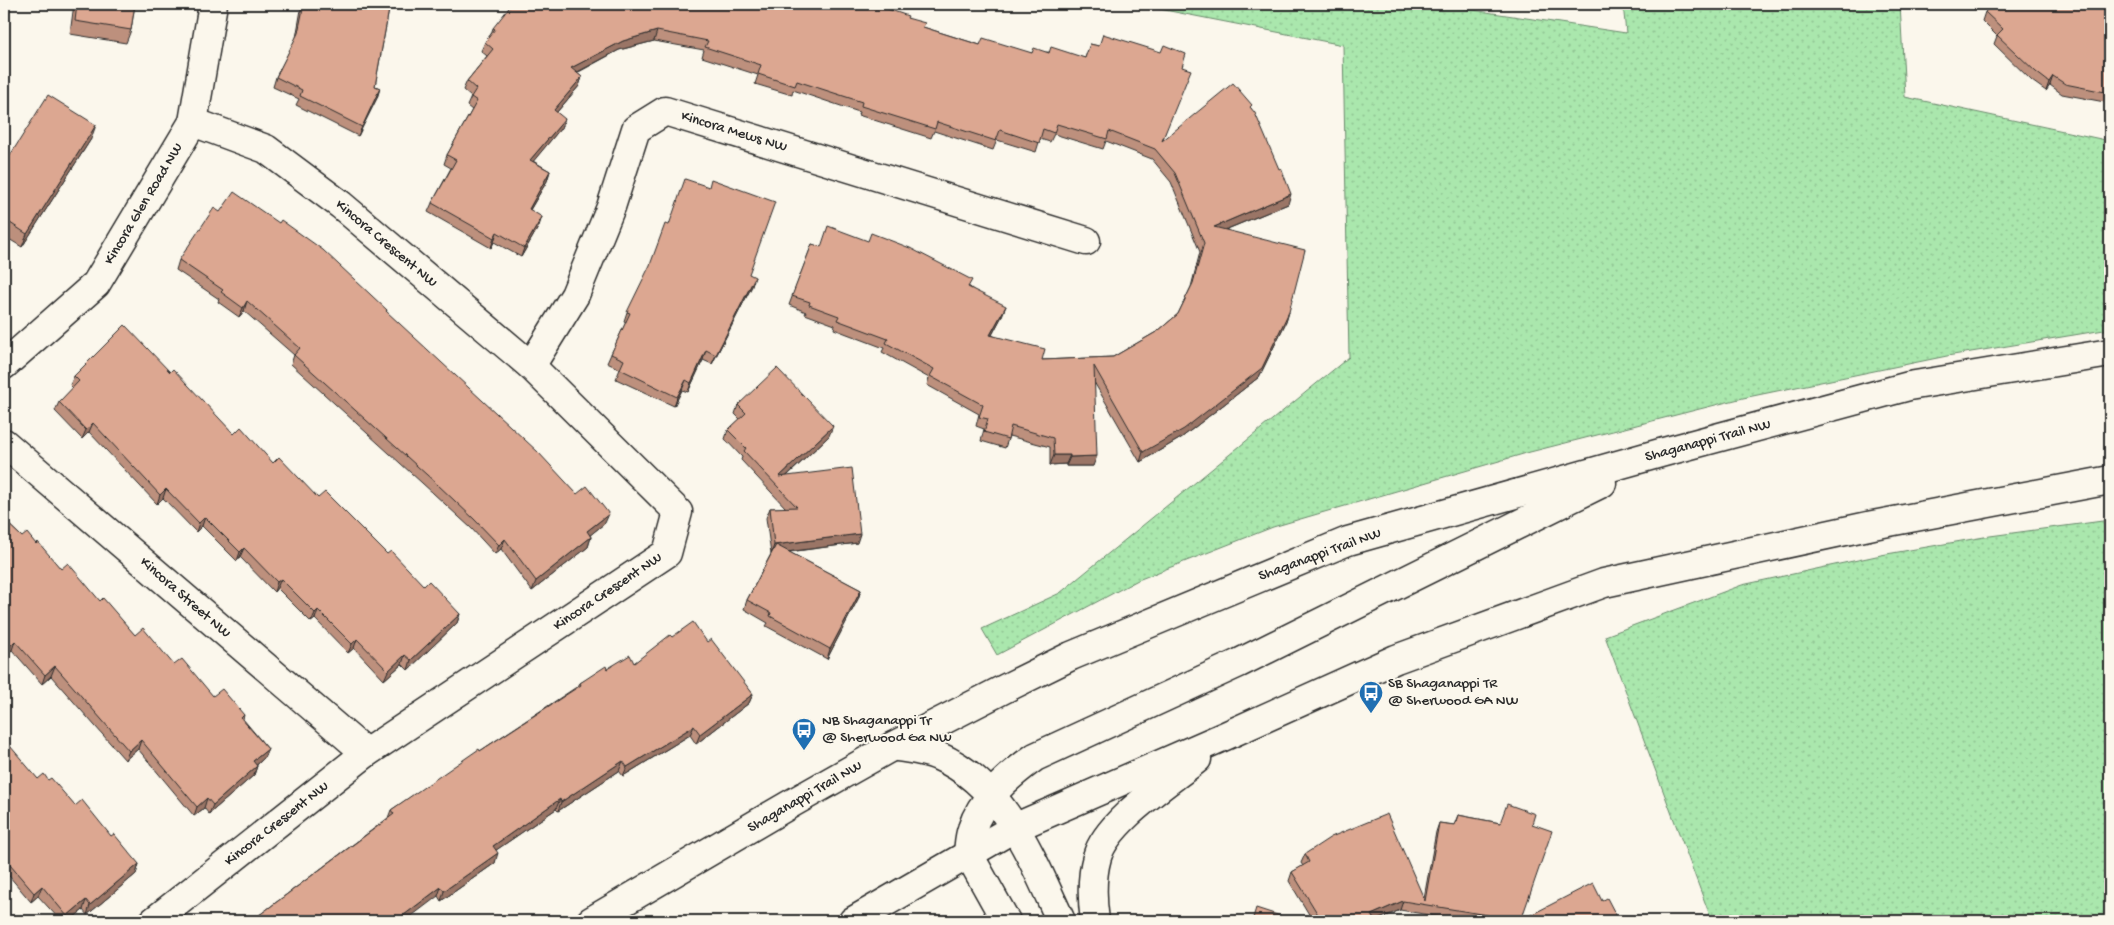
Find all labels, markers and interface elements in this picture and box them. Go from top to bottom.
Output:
street label: Kincora Mews NW [679,107,790,157]
street label: Kincora Glen Road NW [101,140,188,268]
street label: Kincora Crescent NW [331,196,441,292]
street label: Shaganappi Trail NW [1643,416,1773,466]
street label: Shaganappi Trail NW [1256,524,1384,586]
street label: Kincora Crescent NW [550,549,666,635]
street label: Kincora Street NW [136,554,234,643]
place label: SB Shaganappi TR @ Sherwood GA NW [1388,675,1519,710]
bus stop icon: SB Shaganappi TR @ Sherwood GA NW [1358,680,1384,714]
place label: NB Shaganappi Tr @ Sherwood Ga NW [822,712,952,747]
bus stop icon: NB Shaganappi Tr @ Sherwood Ga NW [791,717,817,751]
street label: Shaganappi Trail NW [745,757,866,837]
street label: Kincora Crescent NW [221,777,333,870]

